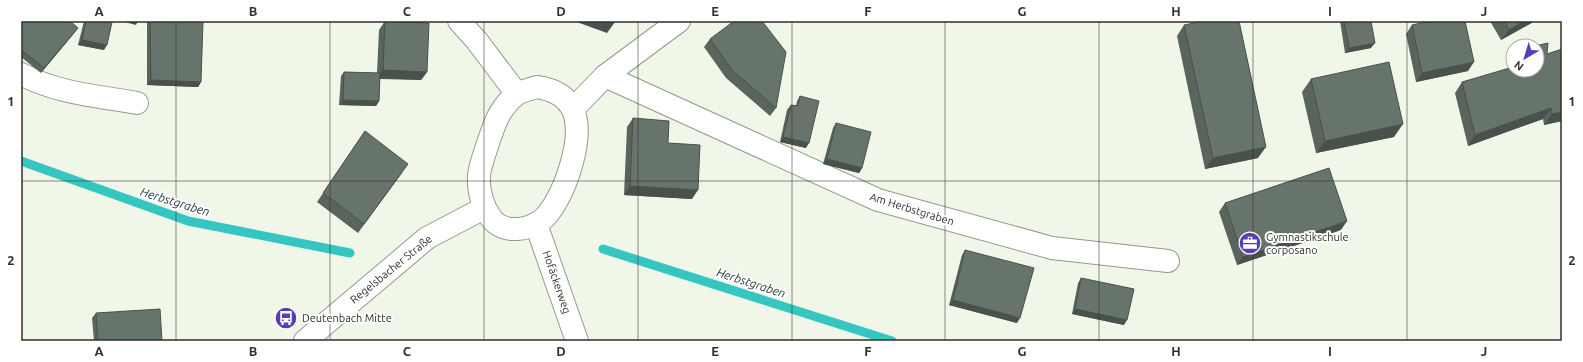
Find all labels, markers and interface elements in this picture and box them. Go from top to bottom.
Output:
text: A [94,4,104,18]
text: B [249,4,258,18]
text: C [403,4,412,18]
text: D [556,4,566,18]
text: E [711,4,719,18]
text: F [864,4,872,18]
text: G [1018,4,1027,18]
text: H [1171,4,1181,18]
text: I [1328,4,1332,18]
text: J [1481,4,1487,18]
north arrow [1505,38,1545,78]
text: N [1512,59,1526,73]
text: 1 [7,94,15,108]
text: 1 [1568,94,1576,108]
water label: Herbstgraben [139,185,211,218]
street label: Am Herbstgraben [868,190,956,228]
office icon: Gymnastikschule corposano [1237,230,1263,256]
place label: Gymnastikschule corposano [1266,231,1349,256]
street label: Regelsbacher Straße [348,232,434,306]
street label: Hofäckerweg [541,249,573,315]
text: 2 [7,253,15,267]
text: 2 [1568,253,1576,267]
water label: Herbstgraben [715,265,787,300]
bus stop icon: Deutenbach Mitte [273,305,299,331]
place label: Deutenbach Mitte [302,312,392,324]
text: A [94,344,104,358]
text: B [249,344,258,358]
text: C [403,344,412,358]
text: D [556,344,566,358]
text: E [711,344,719,358]
text: F [864,344,872,358]
text: G [1018,344,1027,358]
text: H [1171,344,1181,358]
text: I [1328,344,1332,358]
text: J [1481,344,1487,358]

